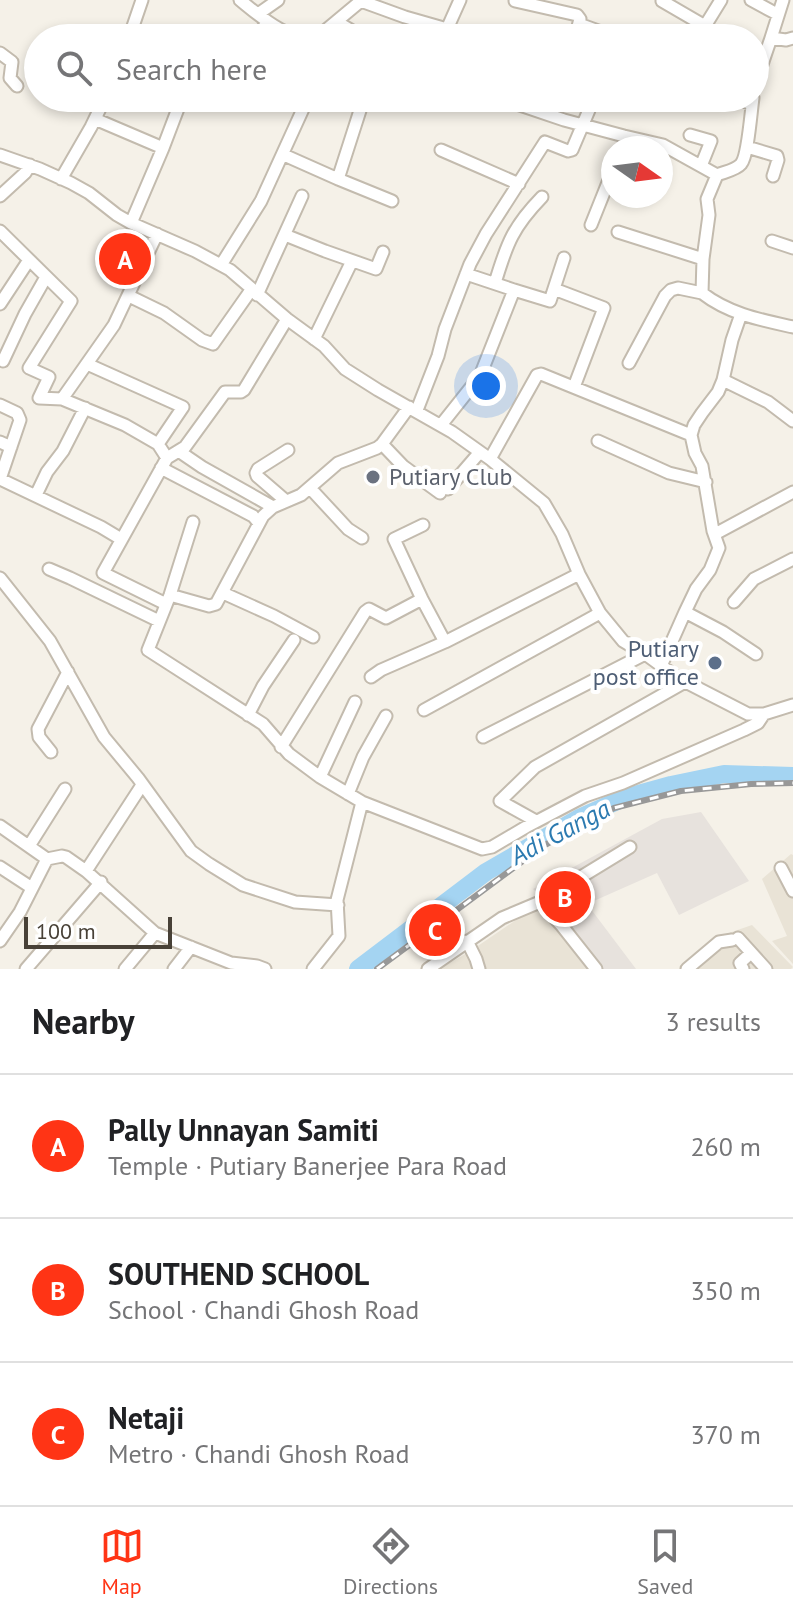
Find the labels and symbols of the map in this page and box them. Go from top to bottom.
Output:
north arrow [601,136,673,208]
pin: A [99,229,151,289]
your location [466,366,506,406]
place label: Putiary Club [389,461,512,492]
marker: Putiary Club [364,468,382,486]
place label: Putiary post office [593,633,699,692]
marker: Putiary post office [706,654,724,672]
water label: Adi Ganga [503,791,616,872]
pin: B [539,867,591,927]
pin: C [409,900,461,960]
scale bar [24,913,172,949]

